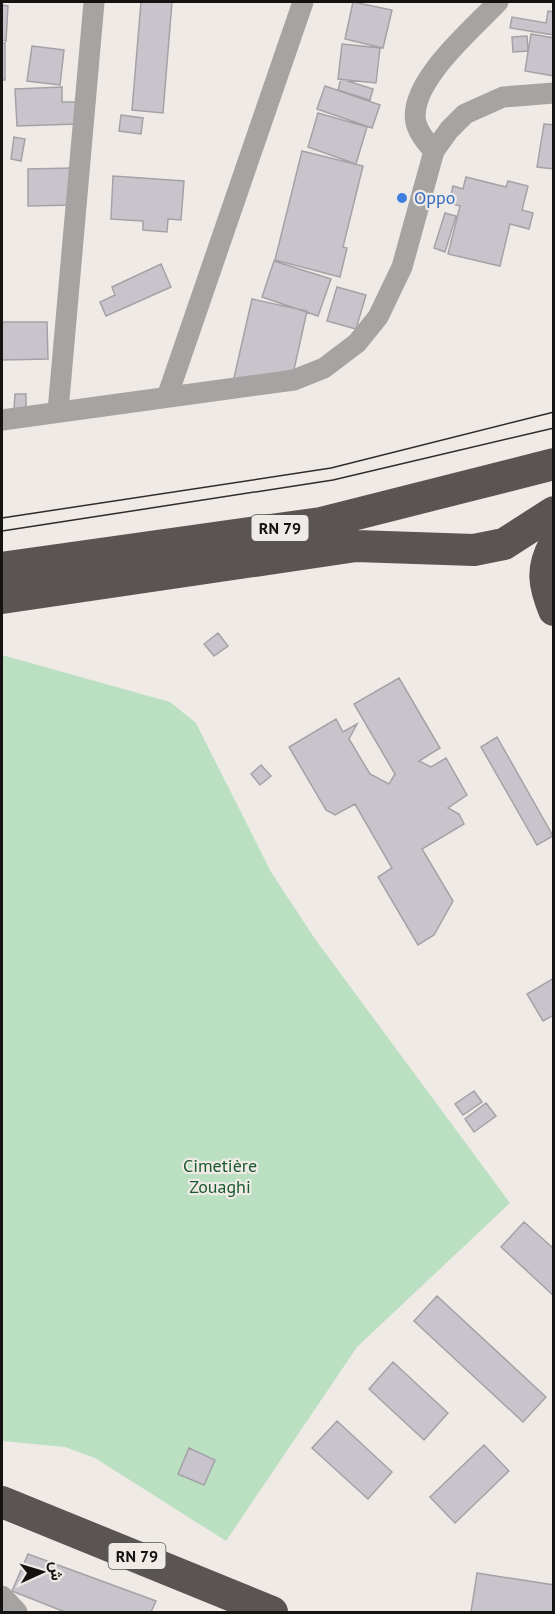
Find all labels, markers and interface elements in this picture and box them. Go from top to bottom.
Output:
place label: Oppo [414,186,455,209]
marker: Oppo [395,191,409,205]
road number: RN 79 [252,515,308,541]
park label: Cimetière Zouaghi [183,1154,257,1198]
north arrow [12,1542,72,1602]
road number: RN 79 [108,1543,166,1569]
text: ش [46,1561,68,1581]

